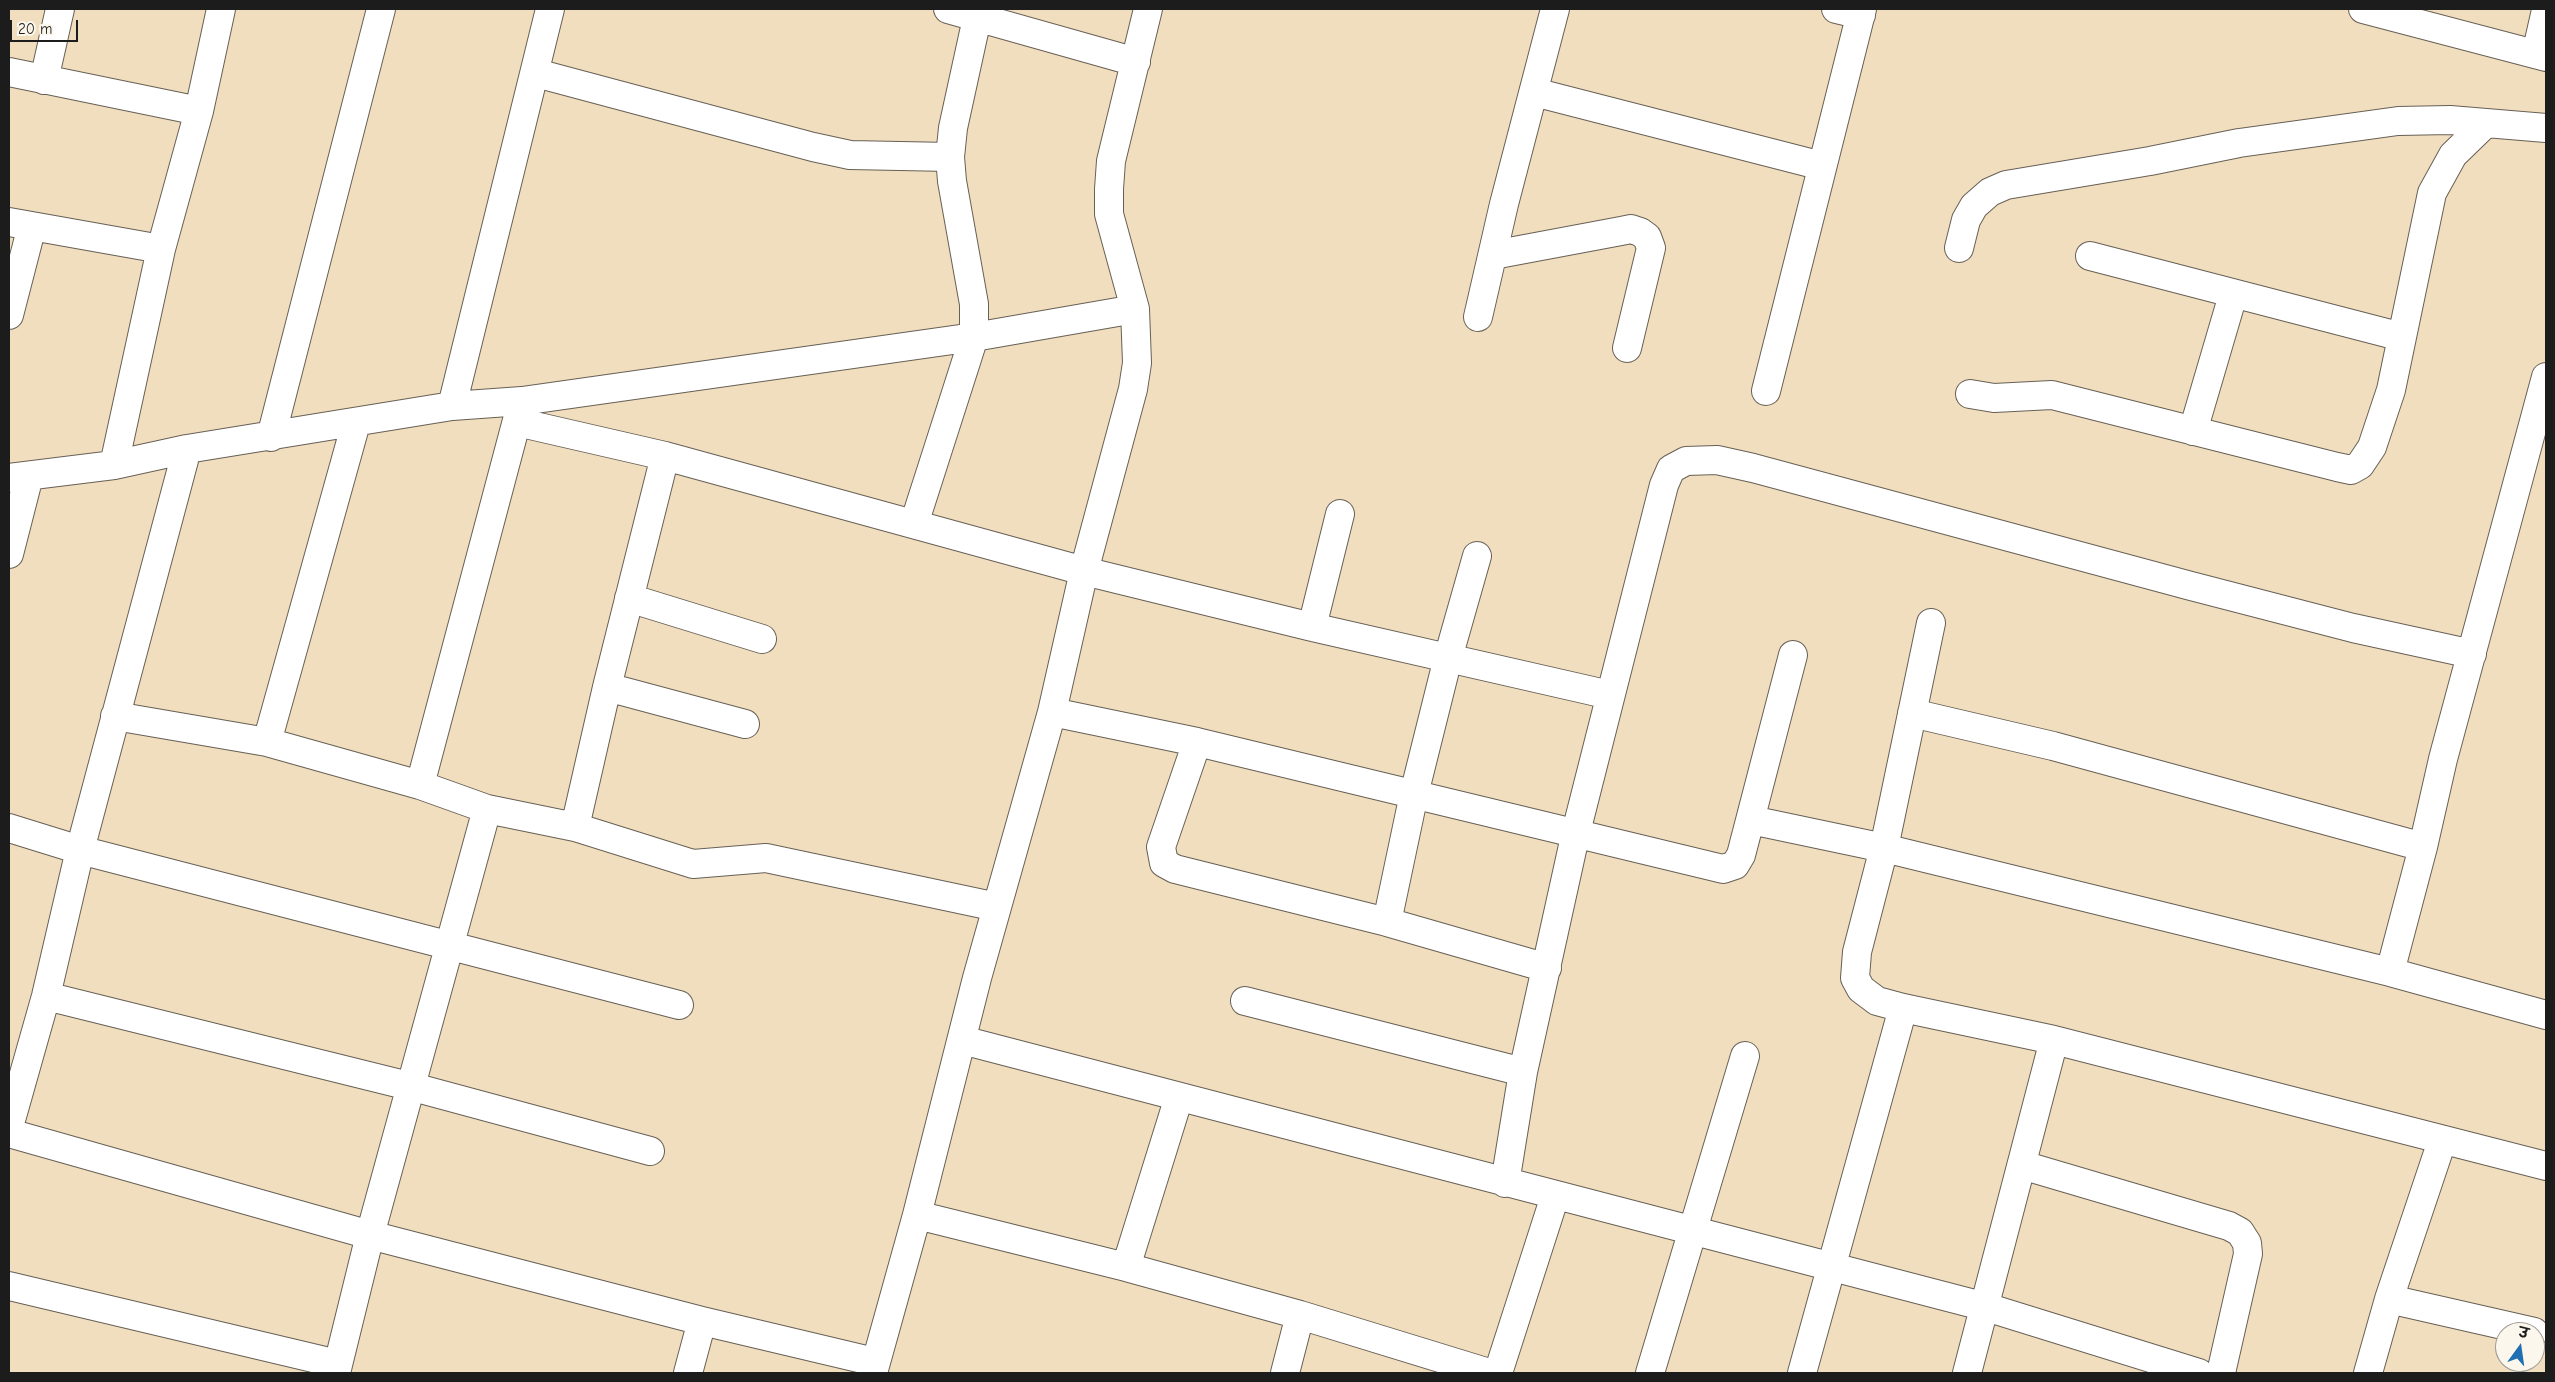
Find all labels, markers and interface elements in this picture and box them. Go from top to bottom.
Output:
scale bar [12,10,80,42]
text: 20 m [18,20,52,38]
north arrow [2495,1322,2545,1372]
text: उ [2517,1324,2530,1342]

